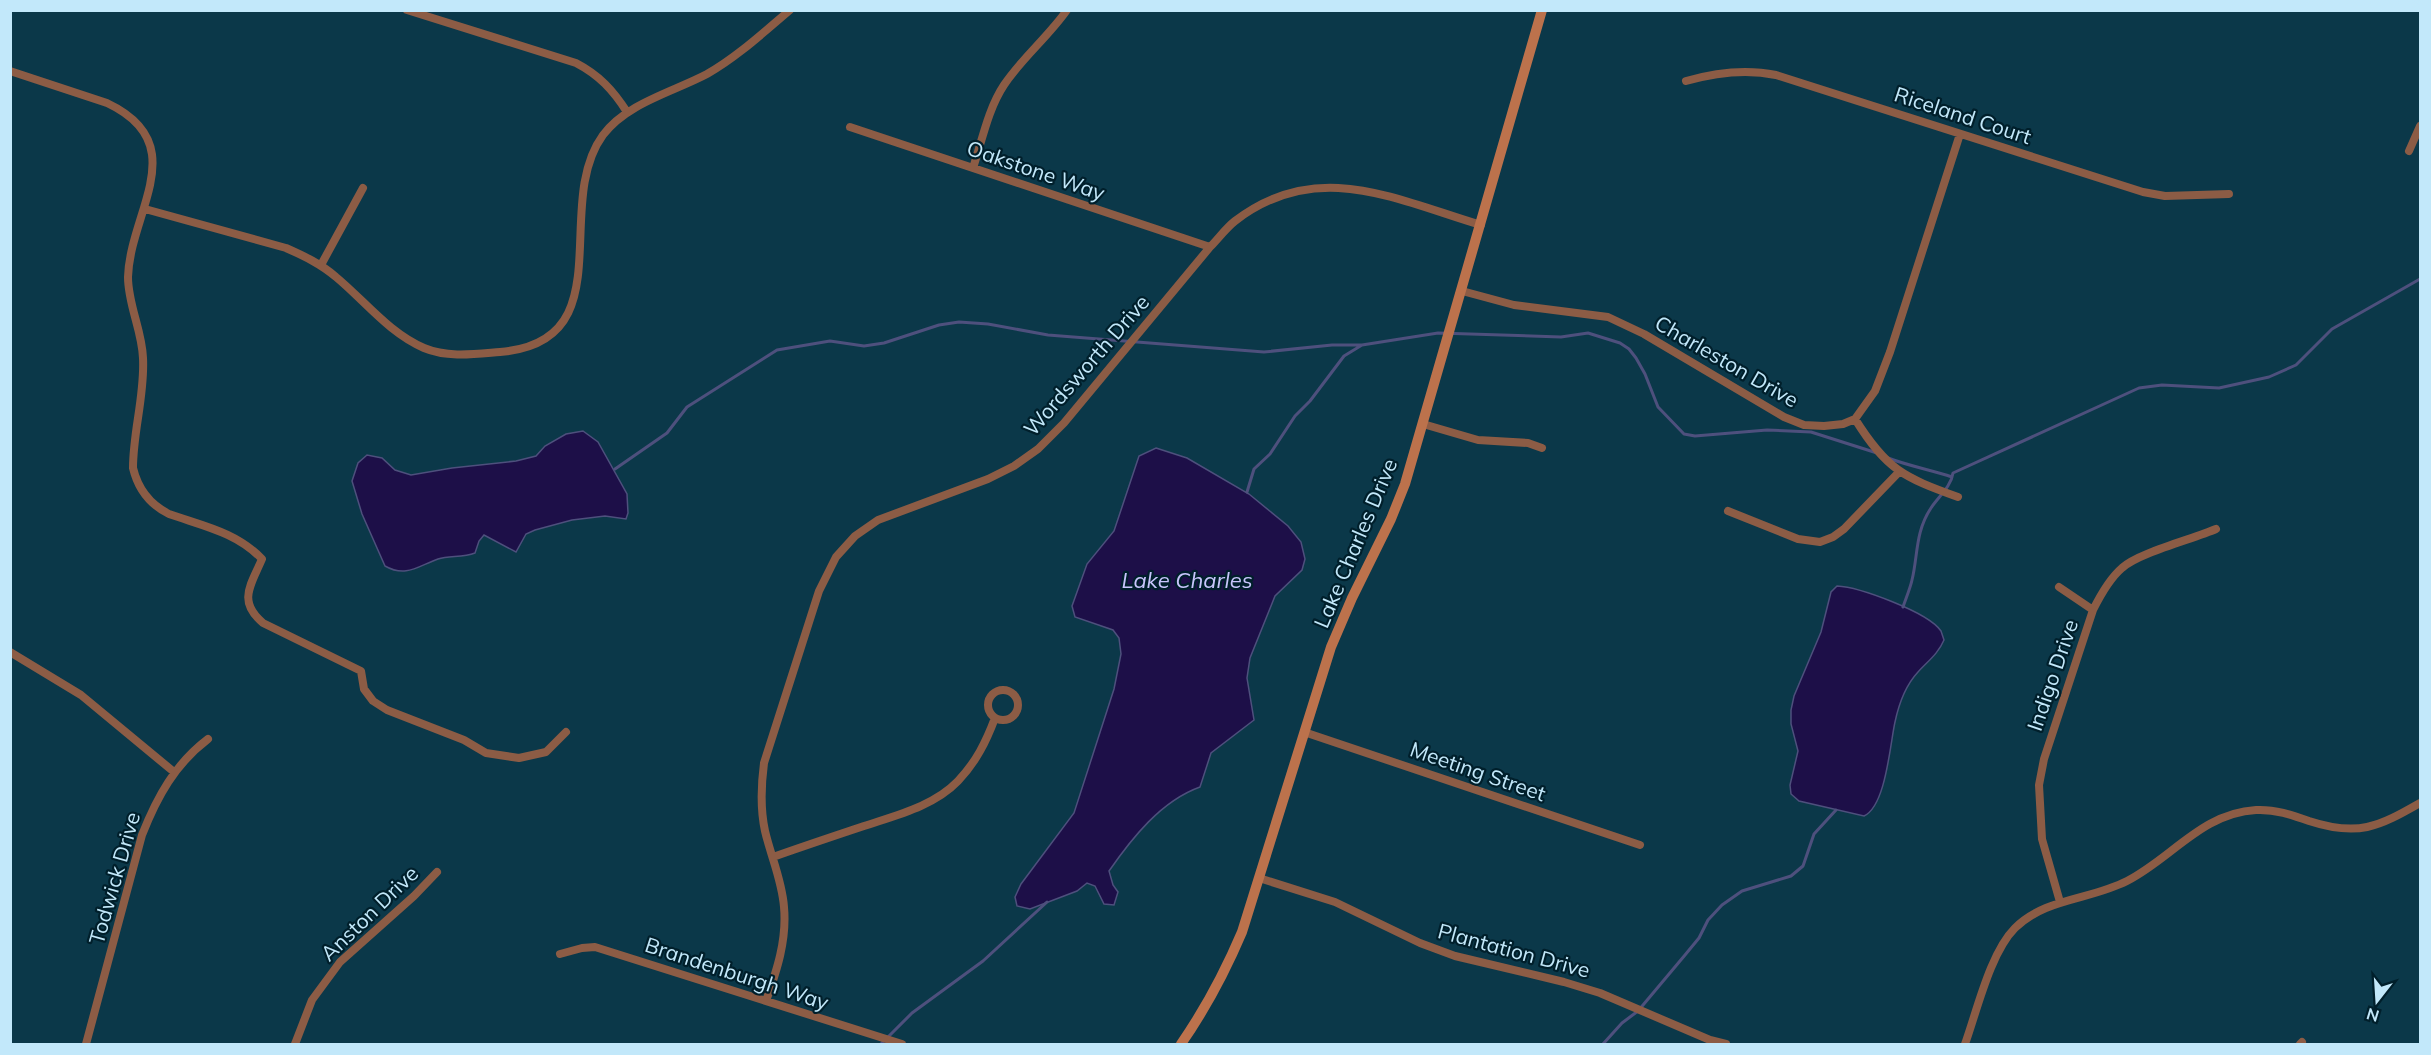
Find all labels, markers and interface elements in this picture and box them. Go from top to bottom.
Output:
street label: Riceland Court [1891,81,2035,149]
street label: Oakstone Way [964,134,1108,206]
street label: Wordsworth Drive [1018,289,1154,441]
street label: Charleston Drive [1651,309,1803,413]
street label: Lake Charles Drive [1308,454,1402,632]
water label: Lake Charles [1121,566,1253,594]
street label: Indigo Drive [2021,616,2083,734]
street label: Meeting Street [1407,736,1549,806]
street label: Todwick Drive [83,809,145,947]
street label: Anston Drive [315,860,423,966]
street label: Plantation Drive [1435,917,1593,983]
street label: Brandenburgh Way [642,931,832,1015]
north arrow [2347,971,2407,1031]
text: N [2364,1004,2381,1027]

